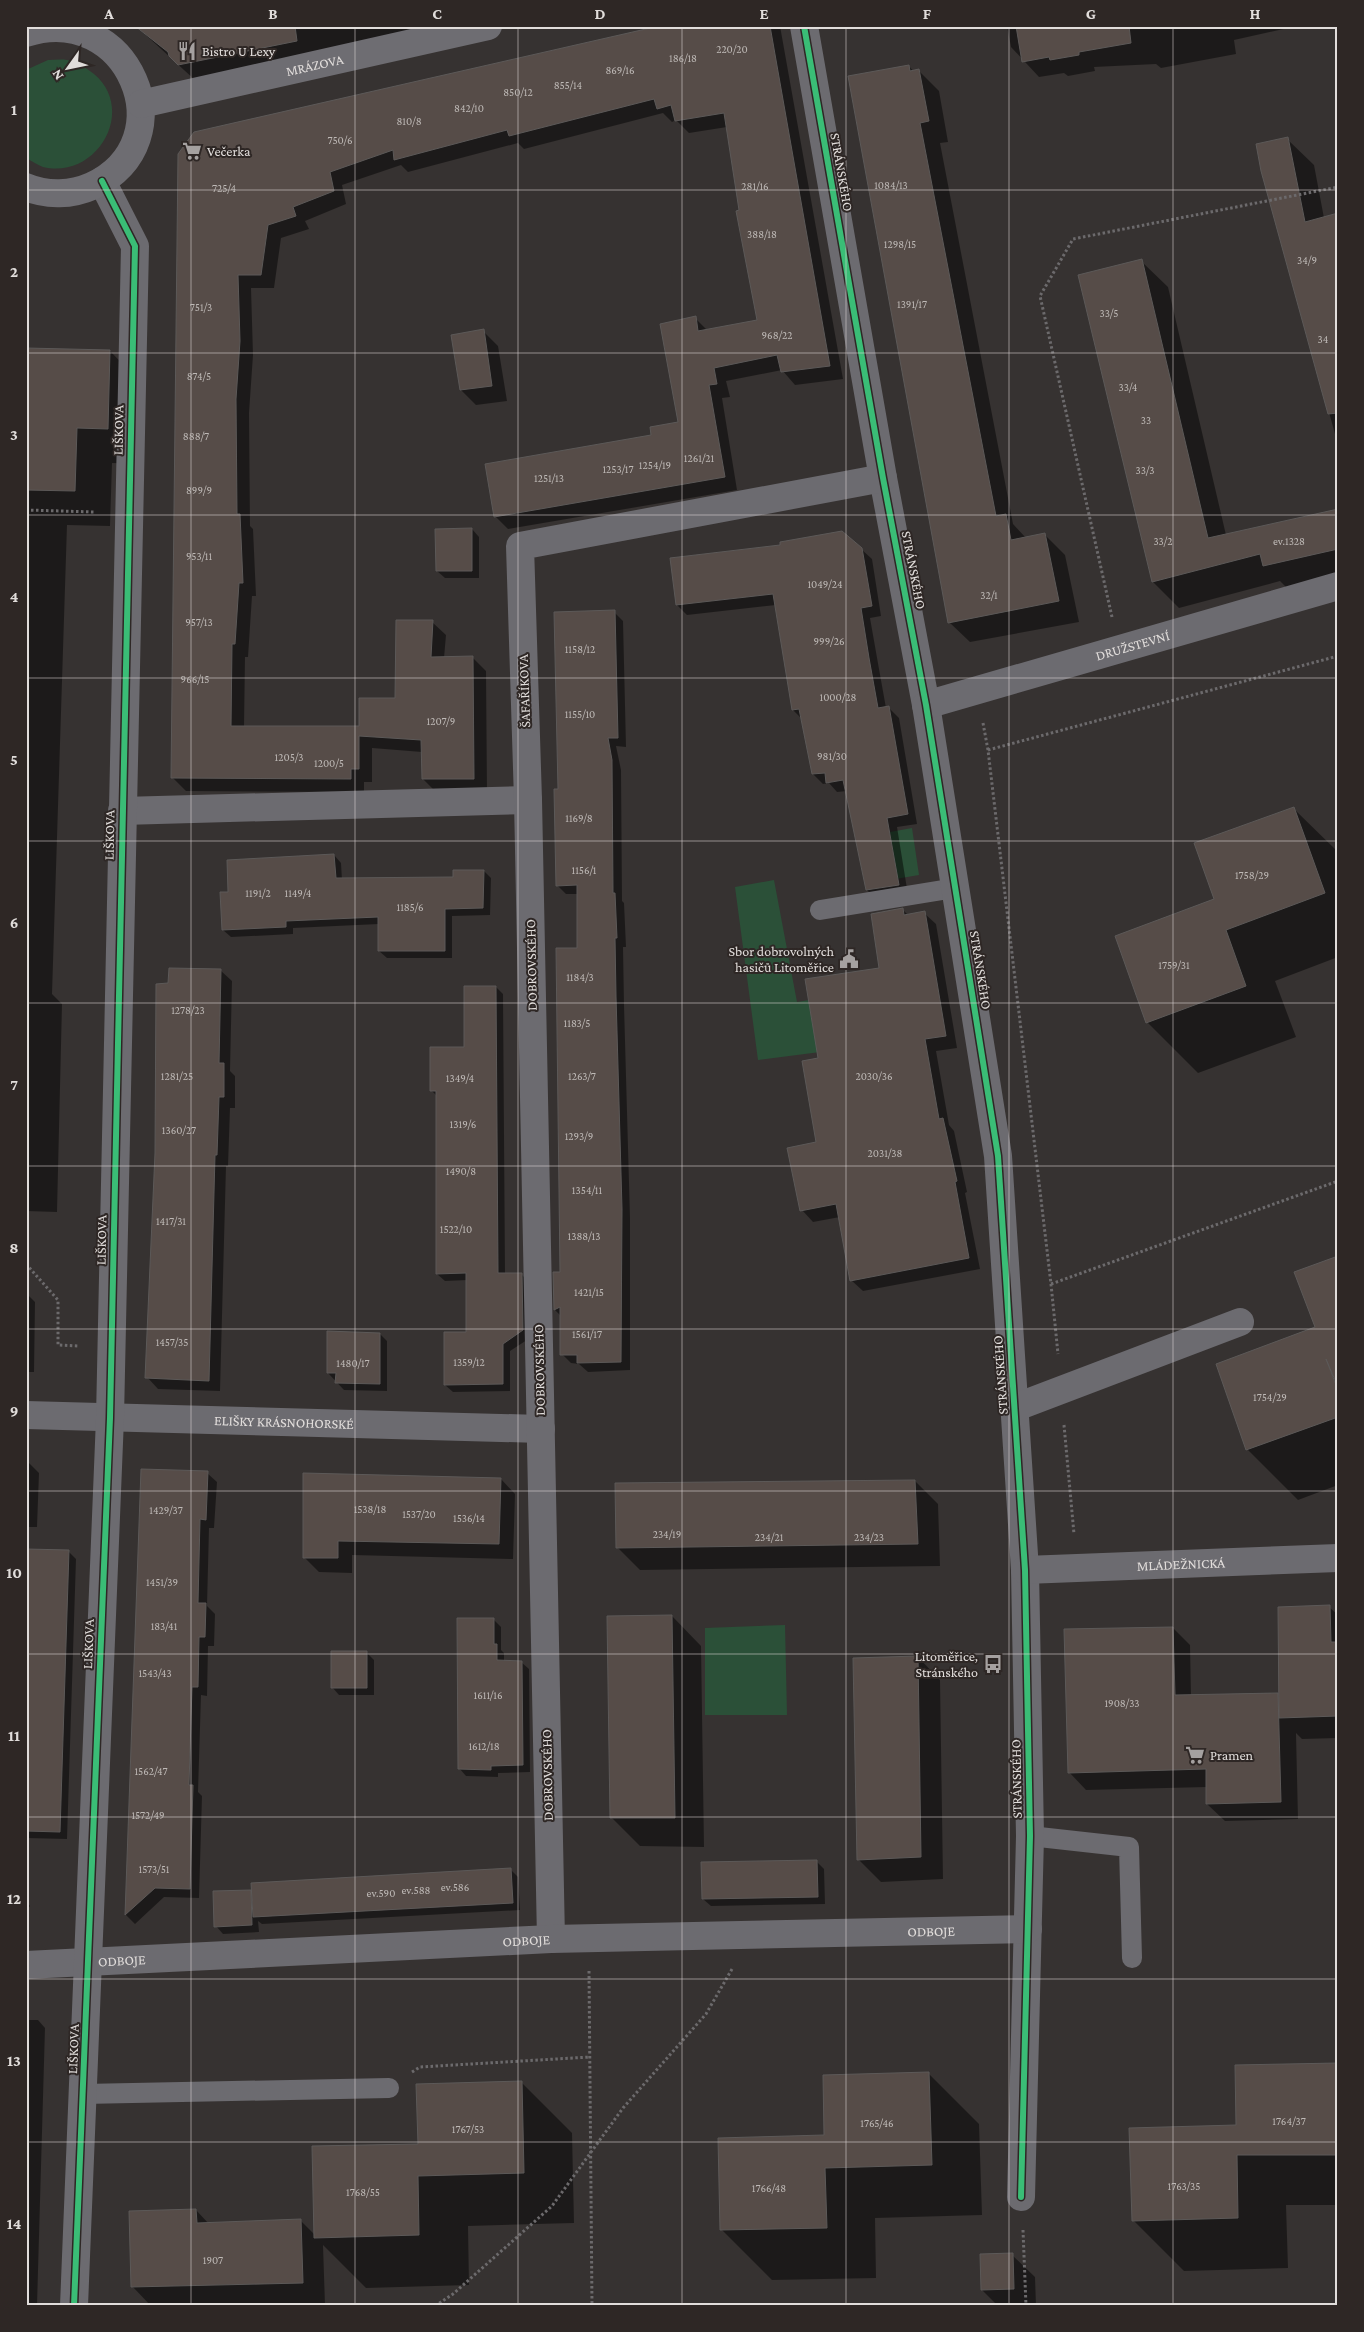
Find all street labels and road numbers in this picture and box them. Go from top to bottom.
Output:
street label: MRÁZOVA [284,51,345,79]
street label: STRÁNSKÉHO [827,132,857,212]
street label: LIŠKOVA [110,405,126,455]
street label: STRÁNSKÉHO [899,530,929,610]
street label: DRUŽSTEVNÍ [1094,627,1171,664]
street label: ŠAFAŘÍKOVA [515,654,533,728]
street label: LIŠKOVA [101,810,117,860]
street label: DOBROVSKÉHO [522,919,540,1011]
street label: STRÁNSKÉHO [967,930,995,1010]
street label: LIŠKOVA [93,1215,109,1265]
street label: DOBROVSKÉHO [530,1324,548,1416]
street label: STRÁNSKÉHO [989,1335,1011,1415]
street label: ELIŠKY KRÁSNOHORSKÉ [214,1412,354,1432]
street label: MLÁDEŽNICKÁ [1136,1554,1225,1574]
street label: LIŠKOVA [79,1619,97,1669]
street label: DOBROVSKÉHO [538,1729,556,1821]
street label: STRÁNSKÉHO [1007,1739,1025,1819]
street label: ODBOJE [907,1923,956,1940]
street label: ODBOJE [502,1931,551,1949]
street label: ODBOJE [98,1951,146,1969]
street label: LIŠKOVA [64,2024,82,2074]

